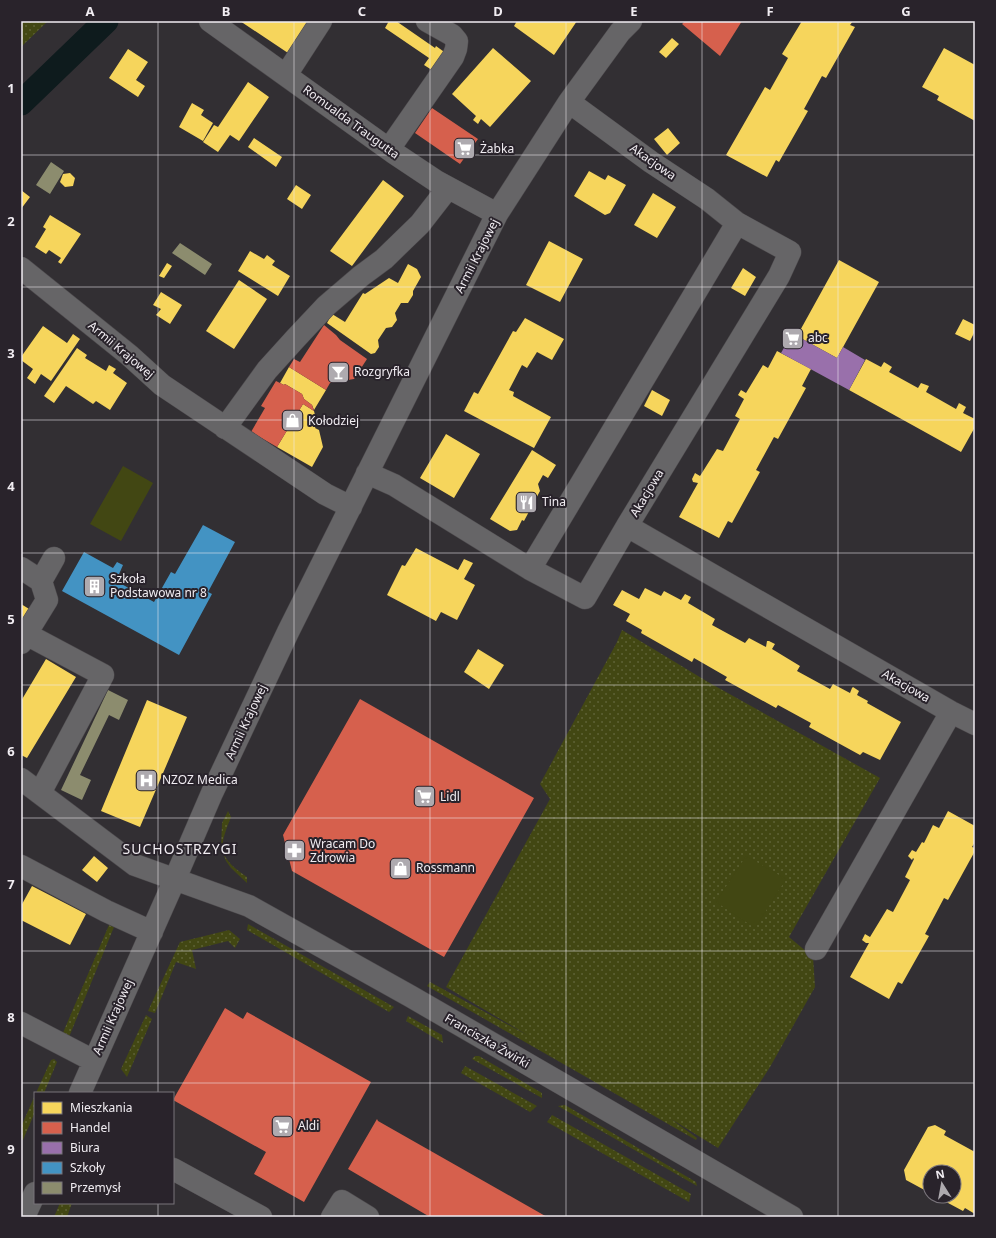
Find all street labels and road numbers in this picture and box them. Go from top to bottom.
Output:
street label: Romualda Traugutta [300,81,403,162]
street label: Akacjowa [627,139,680,184]
street label: Armii Krajowej [450,216,503,296]
street label: Armii Krajowej [85,317,158,382]
street label: Akacjowa [626,466,667,520]
street label: Akacjowa [879,665,933,706]
street label: Armii Krajowej [221,681,270,762]
street label: Armii Krajowej [88,976,137,1057]
street label: Franciszka Żwirki [442,1009,533,1072]

